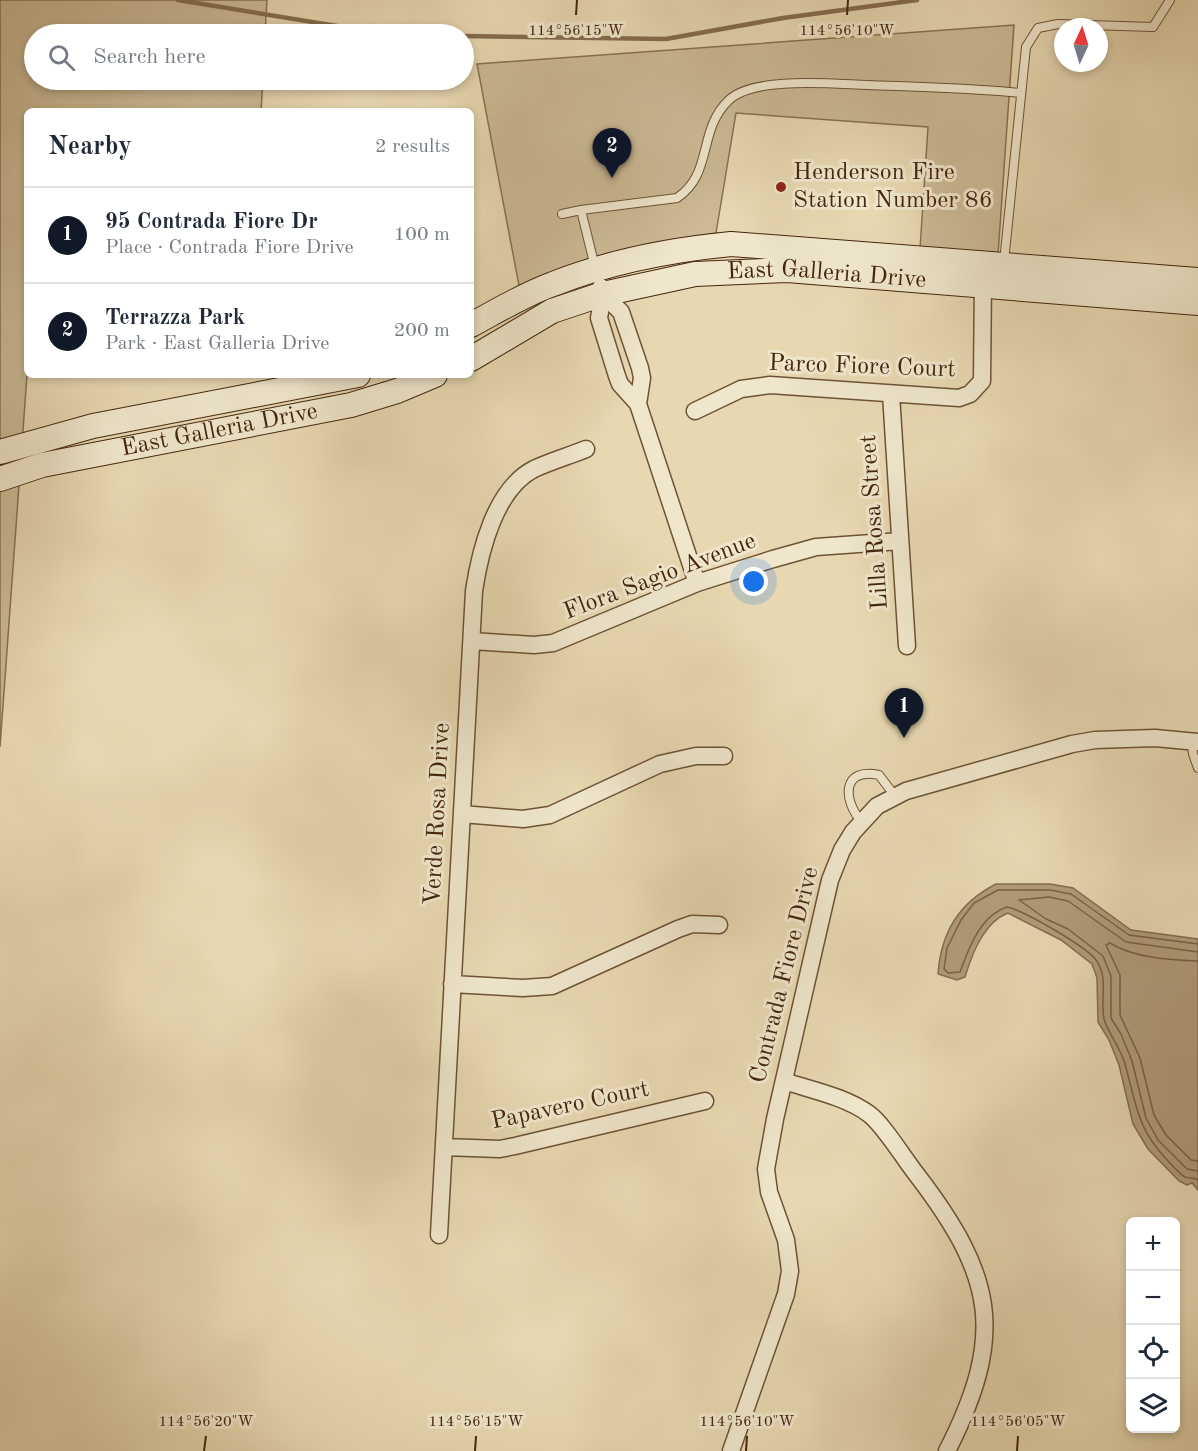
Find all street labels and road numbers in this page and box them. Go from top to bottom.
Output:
street label: East Galleria Drive [727,258,927,293]
street label: Parco Fiore Court [768,352,956,382]
street label: East Galleria Drive [119,400,320,461]
street label: Lilla Rosa Street [857,433,893,611]
street label: Flora Sagio Avenue [560,529,760,625]
street label: Verde Rosa Drive [421,722,455,906]
street label: Contrada Fiore Drive [747,864,823,1086]
street label: Papavero Court [489,1078,651,1134]

